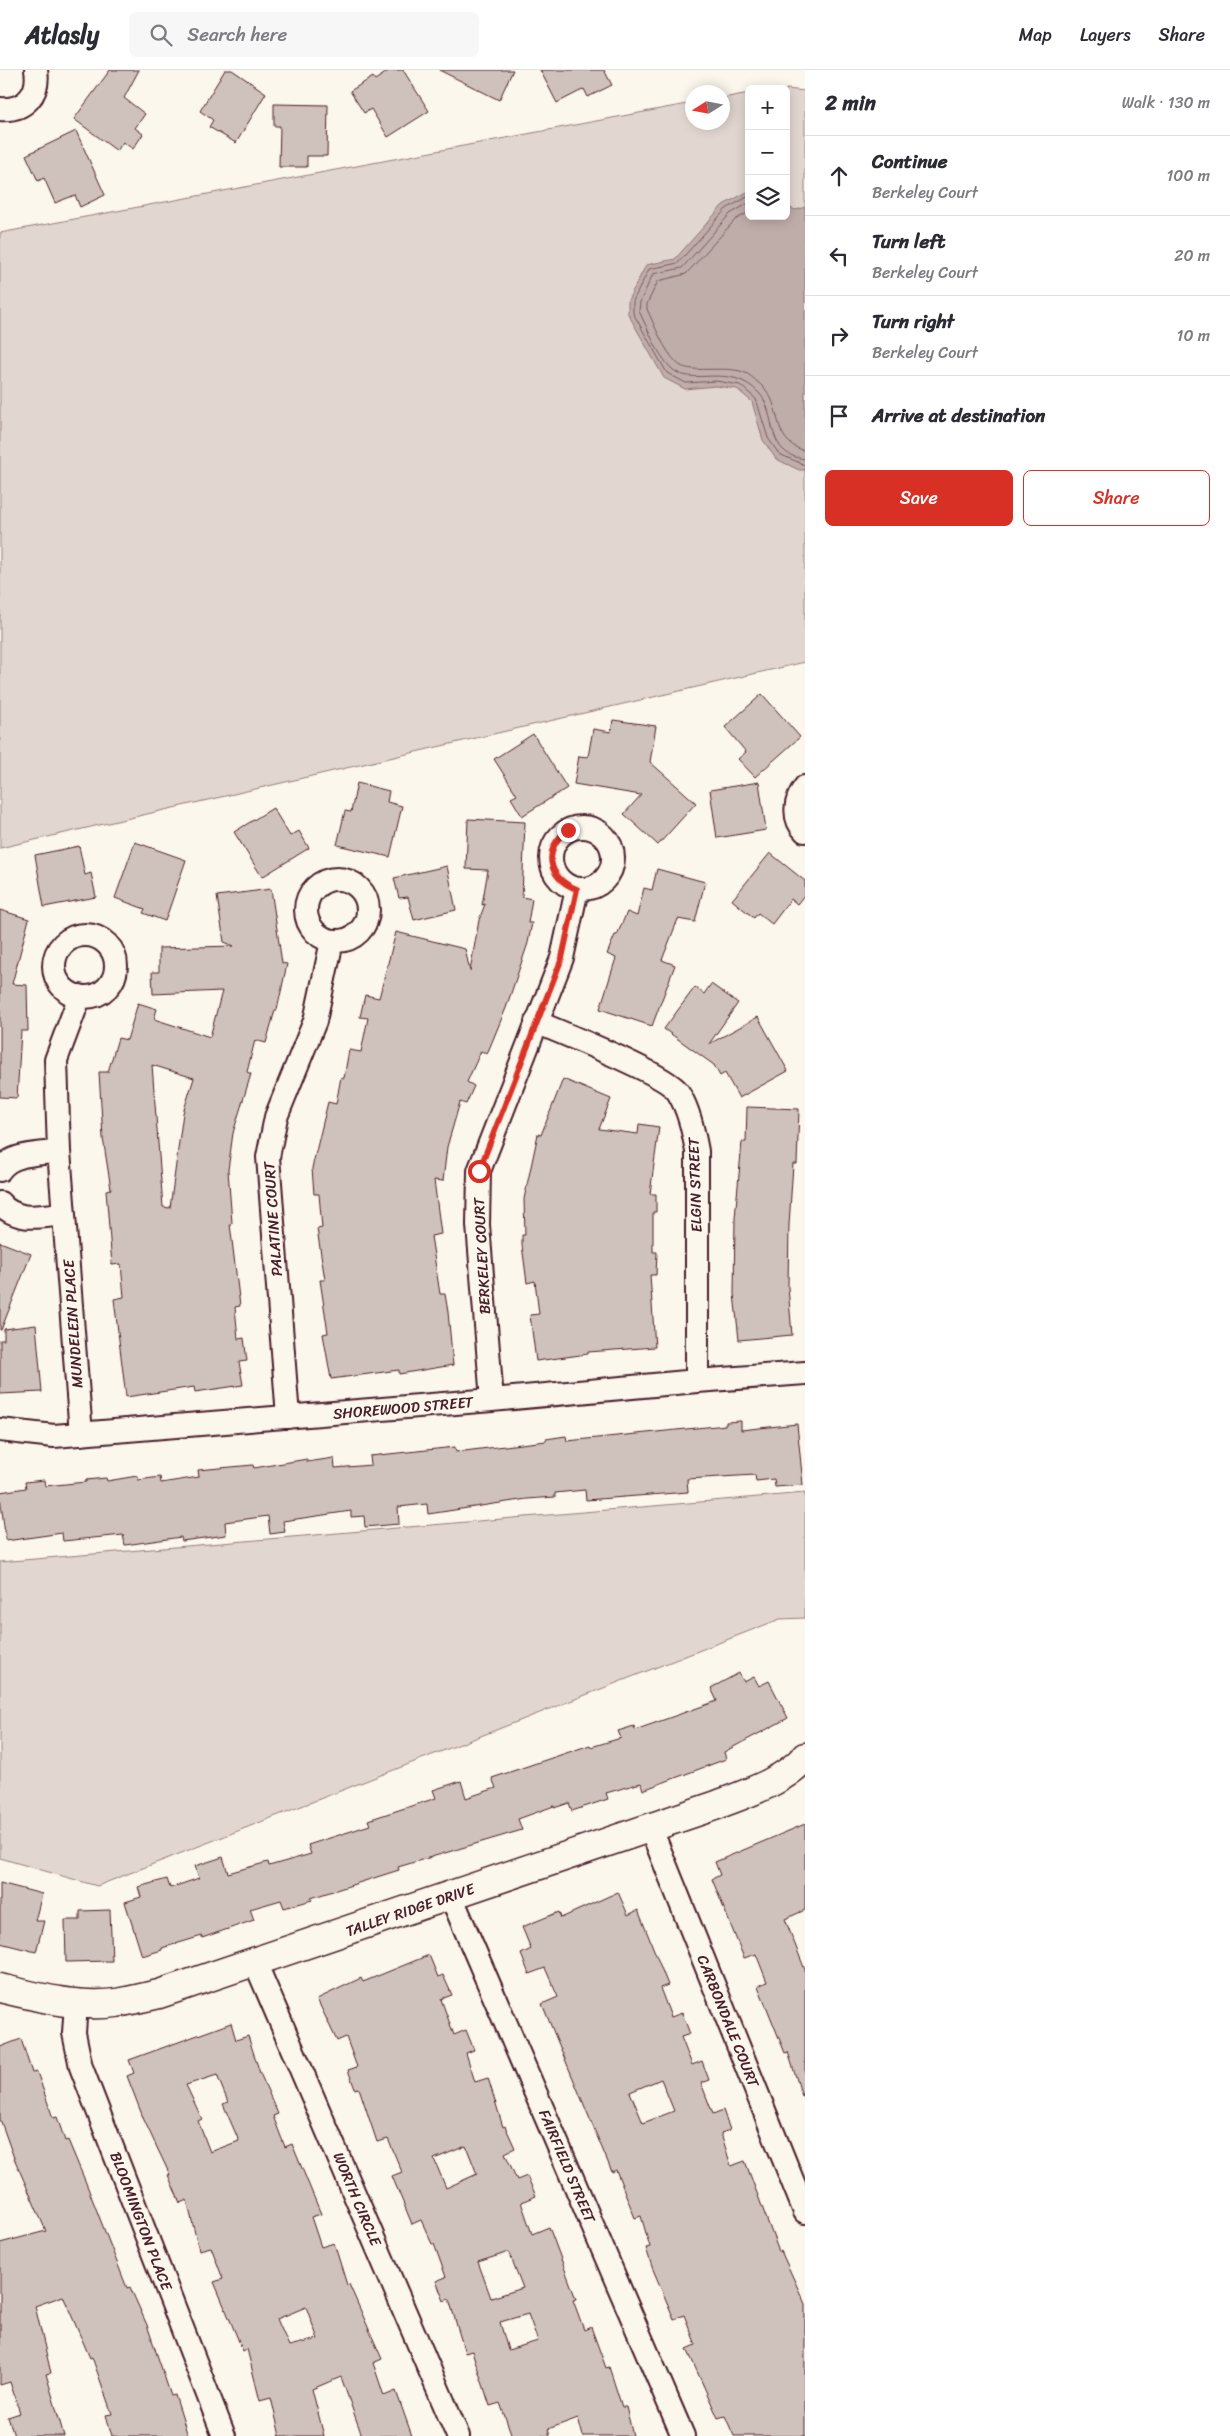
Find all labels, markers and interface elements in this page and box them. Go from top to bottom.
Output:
search box [129,12,479,57]
text: Atlasly [25,14,99,56]
text: Search here [187,18,287,51]
text: Map [1019,19,1052,51]
text: Layers [1080,19,1131,51]
text: Share [1159,19,1205,51]
icon: search [147,21,175,49]
text: 2 min [825,84,876,122]
north arrow [685,85,730,130]
map controls [745,85,790,220]
button: + [745,85,790,130]
text: Walk · 130 m [1122,88,1210,117]
button: − [745,130,790,175]
text: Continue [872,145,948,178]
text: 100 m [1166,161,1210,190]
icon: ahead [825,162,853,190]
button: layers [745,175,790,220]
text: Berkeley Court [872,178,978,207]
text: Turn left [872,225,945,258]
text: 20 m [1174,241,1210,270]
icon: left [825,242,853,270]
text: Berkeley Court [872,258,978,287]
text: Turn right [872,305,954,338]
text: 10 m [1177,321,1210,350]
icon: right [825,322,853,350]
text: Berkeley Court [872,338,978,367]
text: Arrive at destination [872,399,1045,432]
icon: arrive [825,402,853,430]
button: Save [825,470,1013,526]
button: Share [1023,470,1210,526]
route end [557,819,580,842]
street label: ELGIN STREET [680,1135,710,1233]
street label: PALATINE COURT [256,1159,290,1277]
route start [468,1160,491,1183]
street label: BERKELEY COURT [466,1196,498,1315]
street label: MUNDELEIN PLACE [55,1257,90,1389]
street label: SHOREWOOD STREET [332,1389,476,1427]
street label: TALLEY RIDGE DRIVE [342,1875,480,1944]
street label: CARBONDALE COURT [690,1951,767,2093]
street label: FAIRFIELD STREET [531,2105,603,2228]
street label: BLOOMINGTON PLACE [103,2148,180,2296]
street label: WORTH CIRCLE [326,2148,389,2252]

